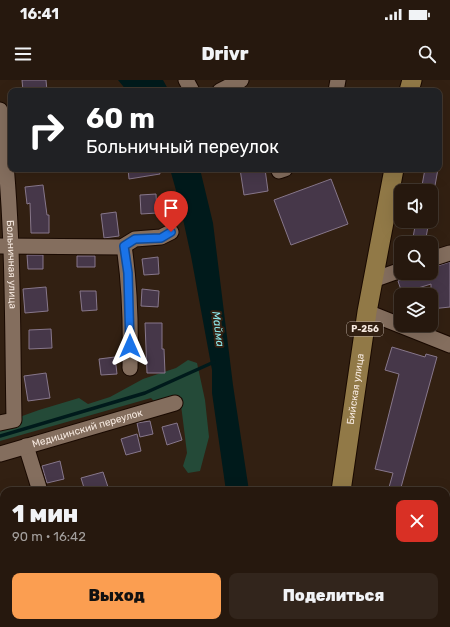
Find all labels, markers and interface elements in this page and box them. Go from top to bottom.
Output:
text: 16:41 [20,5,59,23]
icon: menu [12,43,34,65]
text: Drivr [201,43,249,65]
icon: search [416,43,438,65]
text: 60 m [86,102,155,135]
icon: right [20,104,72,156]
text: Больничный переулок [86,136,279,158]
map controls [394,184,438,332]
button: sound [394,184,438,228]
pin [154,191,188,232]
icon: arrive [160,197,182,219]
street label: Больничная улица [4,220,18,309]
button: search [394,236,438,280]
button: layers [394,288,438,332]
water label: Майма [209,310,227,348]
road number: Р-256 [347,322,383,336]
position arrow [109,325,151,367]
street label: Бийская улица [345,353,367,425]
street label: Медицинский переулок [31,407,145,450]
text: 1 мин [12,500,78,528]
button: close [396,500,438,542]
text: 90 m · 16:42 [12,529,86,544]
button: Выход [12,573,221,619]
button: Поделиться [229,573,438,619]

